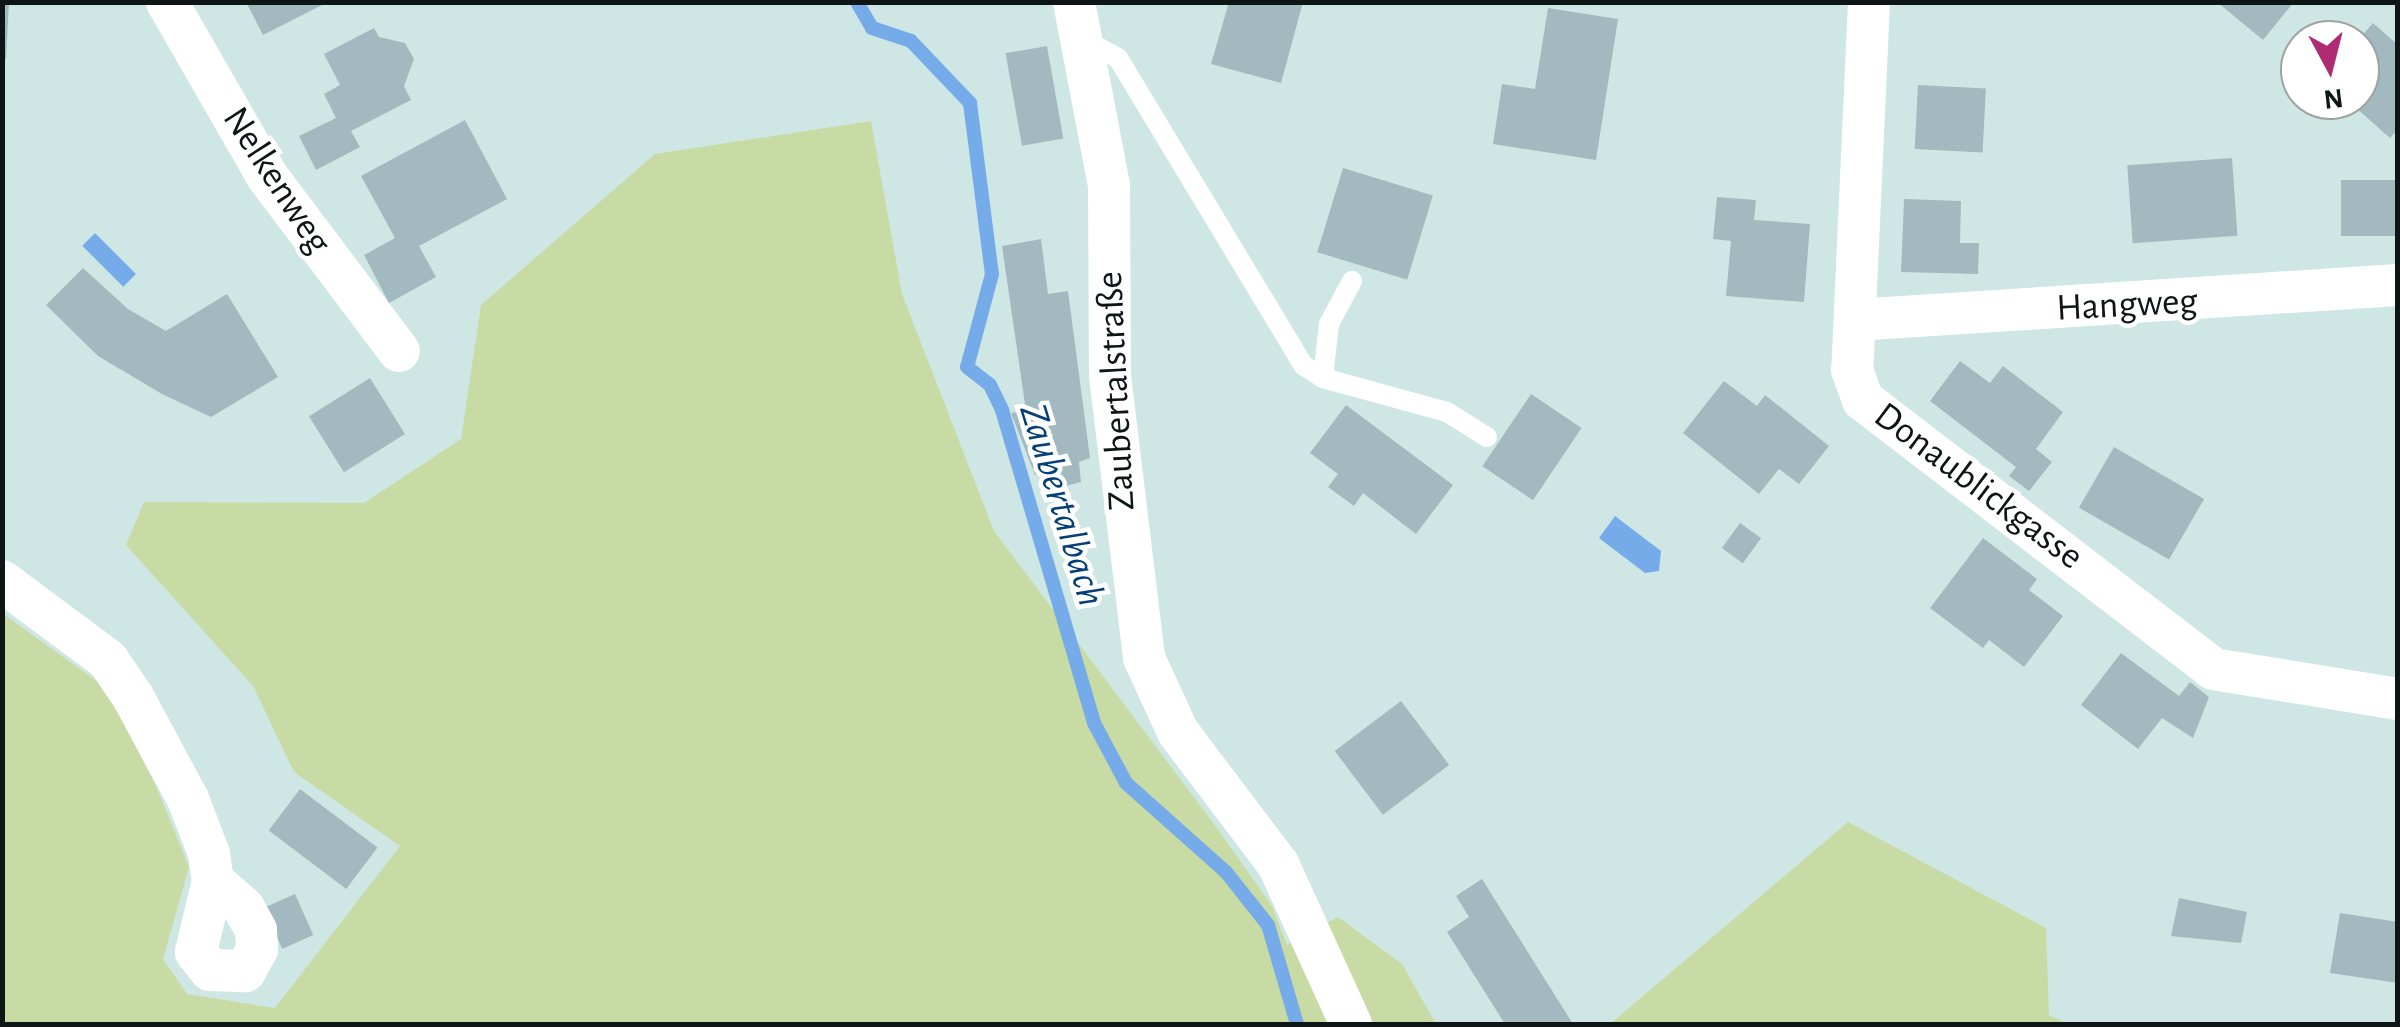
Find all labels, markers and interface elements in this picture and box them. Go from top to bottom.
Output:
north arrow [2280,20,2380,120]
text: N [2322,83,2345,113]
street label: Nelkenweg [212,99,340,263]
street label: Zaubertalstraße [1088,270,1146,512]
street label: Hangweg [2055,280,2199,332]
street label: Donaublickgasse [1864,394,2092,580]
water label: Zaubertalbach [1009,398,1115,612]

